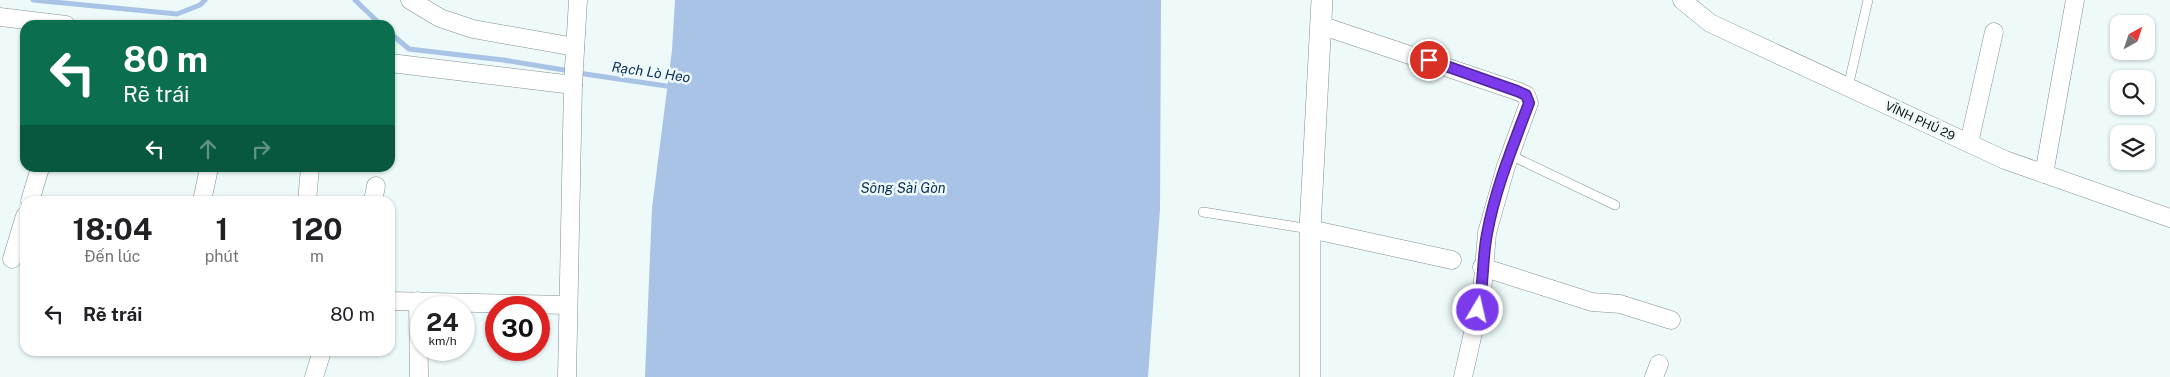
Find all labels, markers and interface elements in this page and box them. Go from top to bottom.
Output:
north arrow [2110,15,2155,60]
map controls [2110,15,2155,170]
text: 80 m [123,39,208,80]
pin [1408,39,1450,81]
icon: left [40,40,105,105]
icon: arrive [1415,46,1443,74]
water label: Rạch Lò Heo [611,59,692,85]
button: search [2110,70,2155,115]
text: Rẽ trái [123,81,190,107]
street label: VĨNH PHÚ 29 [1883,99,1957,143]
button: layers [2110,125,2155,170]
icon: left [141,135,169,163]
icon: ahead [194,135,222,163]
icon: right [247,135,275,163]
water label: Sông Sài Gòn [860,180,946,196]
text: 18:04 [72,211,152,247]
text: 1 [215,211,228,247]
text: 120 [291,211,343,247]
text: Đến lúc [84,247,140,266]
text: phút [205,247,239,266]
text: m [310,247,324,266]
position arrow [1451,283,1503,335]
speed limit sign: 30 [485,296,550,361]
icon: left [40,300,68,328]
text: Rẽ trái [83,303,142,325]
text: 80 m [330,303,375,325]
text: 24 [426,307,459,337]
text: km/h [428,334,457,348]

